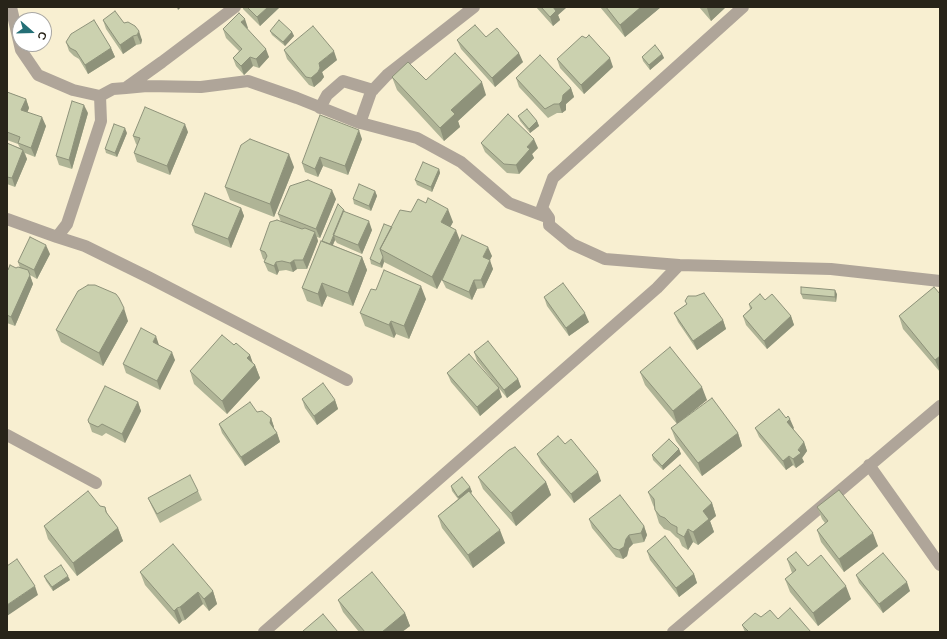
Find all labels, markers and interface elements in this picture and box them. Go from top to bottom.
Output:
north arrow [12,12,52,52]
text: С [35,30,49,42]

